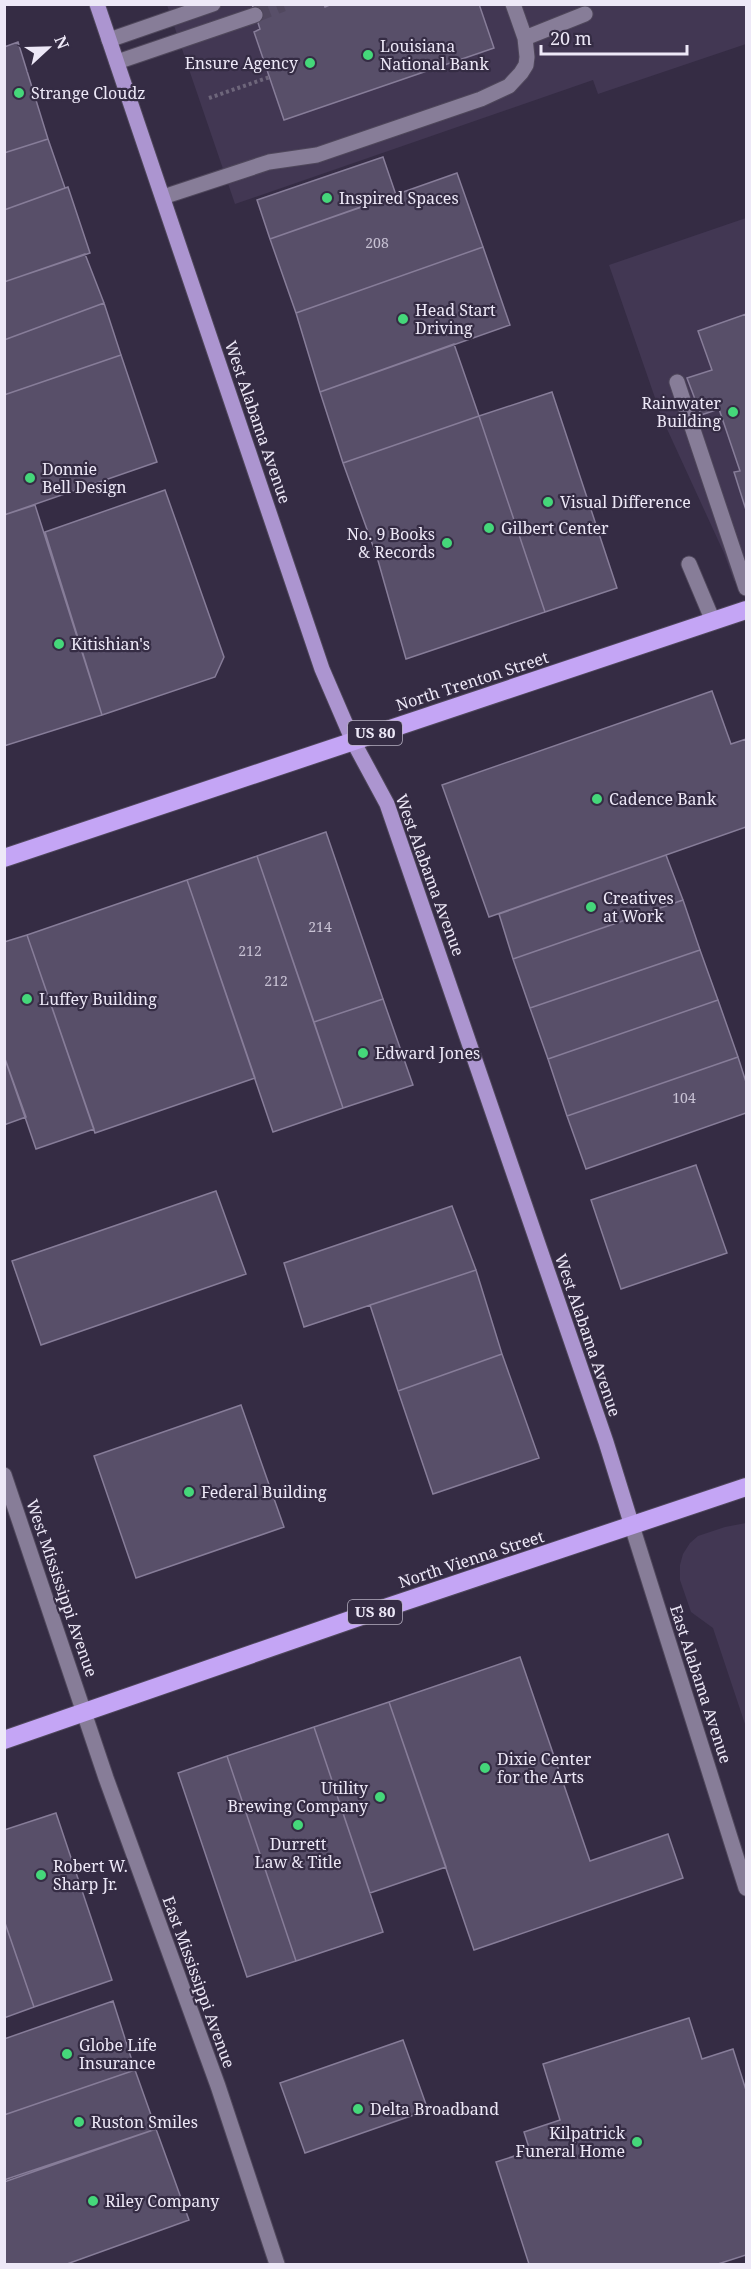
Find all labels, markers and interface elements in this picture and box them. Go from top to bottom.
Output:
north arrow [18,18,78,78]
scale bar [541,18,686,56]
text: 20 m [550,26,592,50]
text: N [49,32,75,53]
place label: Louisiana National Bank [380,35,489,75]
marker: Louisiana National Bank [361,48,375,62]
place label: Ensure Agency [185,52,299,74]
marker: Ensure Agency [303,56,317,70]
place label: Strange Cloudz [31,82,145,104]
marker: Strange Cloudz [12,86,26,100]
place label: Inspired Spaces [339,187,459,209]
marker: Inspired Spaces [320,191,334,205]
house number: 208 [365,233,389,252]
place label: Head Start Driving [415,299,496,339]
marker: Head Start Driving [396,312,410,326]
street label: West Alabama Avenue [220,338,296,506]
place label: Rainwater Building [642,392,721,432]
marker: Rainwater Building [726,405,740,419]
place label: Donnie Bell Design [42,458,127,498]
marker: Donnie Bell Design [23,471,37,485]
place label: Visual Difference [560,491,691,513]
marker: Visual Difference [541,495,555,509]
place label: Gilbert Center [501,517,609,539]
marker: Gilbert Center [482,521,496,535]
place label: No. 9 Books & Records [347,523,435,563]
marker: No. 9 Books & Records [440,536,454,550]
place label: Kitishian's [71,633,150,655]
marker: Kitishian's [52,637,66,651]
street label: North Trenton Street [393,646,551,716]
road number: US 80 [348,721,402,745]
place label: Cadence Bank [609,788,717,810]
street label: West Alabama Avenue [390,791,470,959]
marker: Cadence Bank [590,792,604,806]
place label: Creatives at Work [603,887,674,927]
marker: Creatives at Work [584,900,598,914]
house number: 214 [308,917,332,936]
house number: 212 [238,941,262,960]
house number: 212 [264,971,288,990]
place label: Luffey Building [39,988,157,1010]
marker: Luffey Building [20,992,34,1006]
place label: Edward Jones [375,1042,480,1064]
marker: Edward Jones [356,1046,370,1060]
house number: 104 [672,1088,696,1107]
street label: West Alabama Avenue [550,1251,626,1419]
place label: Federal Building [201,1481,327,1503]
marker: Federal Building [182,1485,196,1499]
street label: West Mississippi Avenue [21,1496,103,1680]
street label: North Vienna Street [395,1525,547,1593]
road number: US 80 [348,1600,402,1624]
street label: East Alabama Avenue [665,1602,737,1766]
place label: Dixie Center for the Arts [497,1748,592,1788]
marker: Dixie Center for the Arts [478,1761,492,1775]
place label: Utility Brewing Company [227,1777,369,1817]
marker: Utility Brewing Company [373,1790,387,1804]
marker: Durrett Law & Title [291,1818,305,1832]
place label: Durrett Law & Title [254,1833,342,1873]
place label: Robert W. Sharp Jr. [53,1855,128,1895]
marker: Robert W. Sharp Jr. [34,1868,48,1882]
street label: East Mississippi Avenue [158,1893,240,2071]
place label: Globe Life Insurance [79,2034,157,2074]
marker: Globe Life Insurance [60,2047,74,2061]
place label: Delta Broadband [370,2098,499,2120]
marker: Delta Broadband [351,2102,365,2116]
place label: Ruston Smiles [91,2111,198,2133]
marker: Ruston Smiles [72,2115,86,2129]
place label: Kilpatrick Funeral Home [516,2122,626,2162]
marker: Kilpatrick Funeral Home [630,2135,644,2149]
place label: Riley Company [105,2190,220,2212]
marker: Riley Company [86,2194,100,2208]

